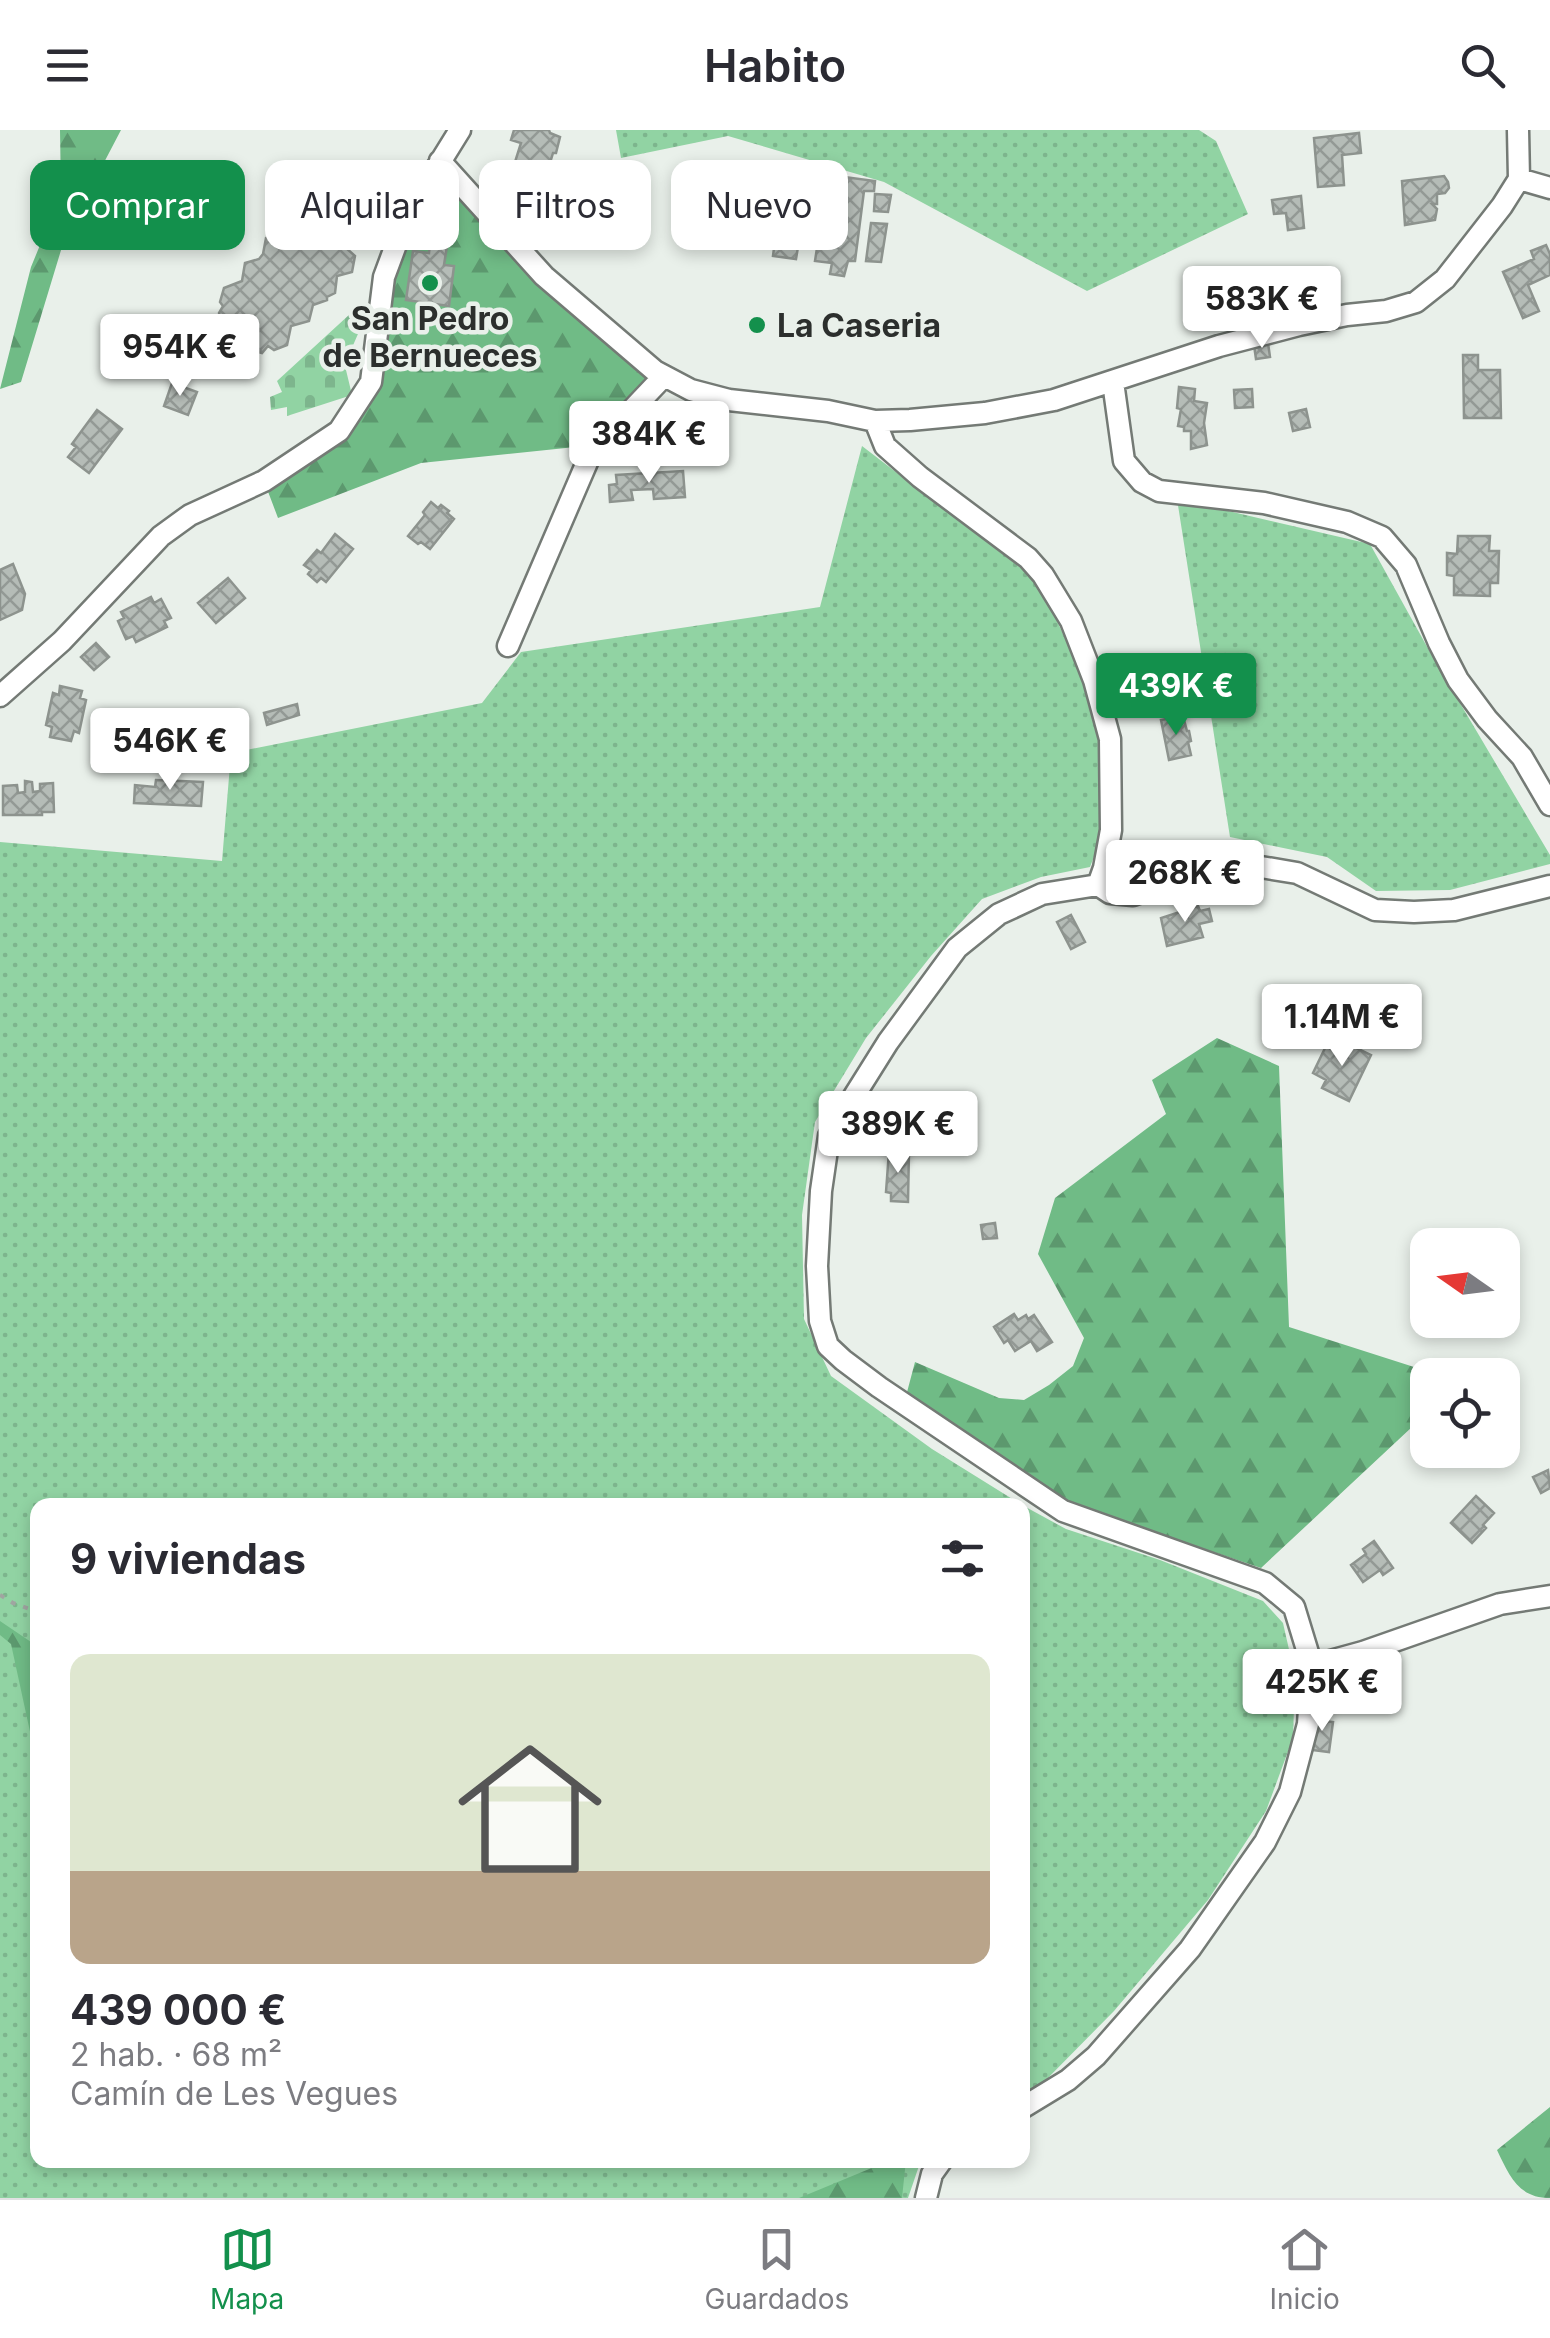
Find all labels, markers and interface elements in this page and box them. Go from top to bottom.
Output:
icon: menu [40,38,95,93]
text: Habito [704,38,846,93]
icon: search [1455,38,1510,93]
chip: Comprar [30,160,245,250]
chip: Alquilar [265,160,459,250]
chip: Filtros [479,160,651,250]
chip: Nuevo [671,160,848,250]
pin: 583K € [1181,266,1343,351]
marker: San Pedro de Bernueces [419,272,441,294]
text: 583K € [1205,279,1319,318]
place label: San Pedro de Bernueces [322,299,538,375]
place label: La Caseria [777,306,941,345]
pin: 954K € [99,314,261,399]
marker: La Caseria [746,314,768,336]
text: 954K € [122,327,238,366]
pin: 384K € [568,401,730,486]
text: 384K € [591,414,707,453]
pin: 439K € [1095,653,1257,738]
text: 439K € [1118,666,1234,705]
pin: 546K € [89,708,251,793]
text: 546K € [112,721,228,760]
pin: 268K € [1104,840,1266,925]
text: 268K € [1128,853,1242,892]
pin: 1.14M € [1250,984,1434,1069]
text: 1.14M € [1284,997,1400,1036]
pin: 389K € [817,1091,979,1176]
text: 389K € [841,1104,955,1143]
north arrow [1410,1228,1520,1338]
map controls [1410,1228,1520,1468]
button: locate [1410,1358,1520,1468]
icon: filters [935,1531,990,1586]
text: 9 viviendas [70,1533,306,1584]
pin: 425K € [1241,1649,1403,1734]
text: 425K € [1265,1662,1379,1701]
icon: home [440,1719,620,1899]
text: 439 000 € [70,1984,286,2035]
text: 2 hab. · 68 m² [70,2035,282,2074]
text: Camín de Les Vegues [70,2074,398,2113]
tab: Mapa [210,2222,284,2316]
tab: Guardados [704,2222,849,2316]
tab: Inicio [1269,2222,1340,2316]

